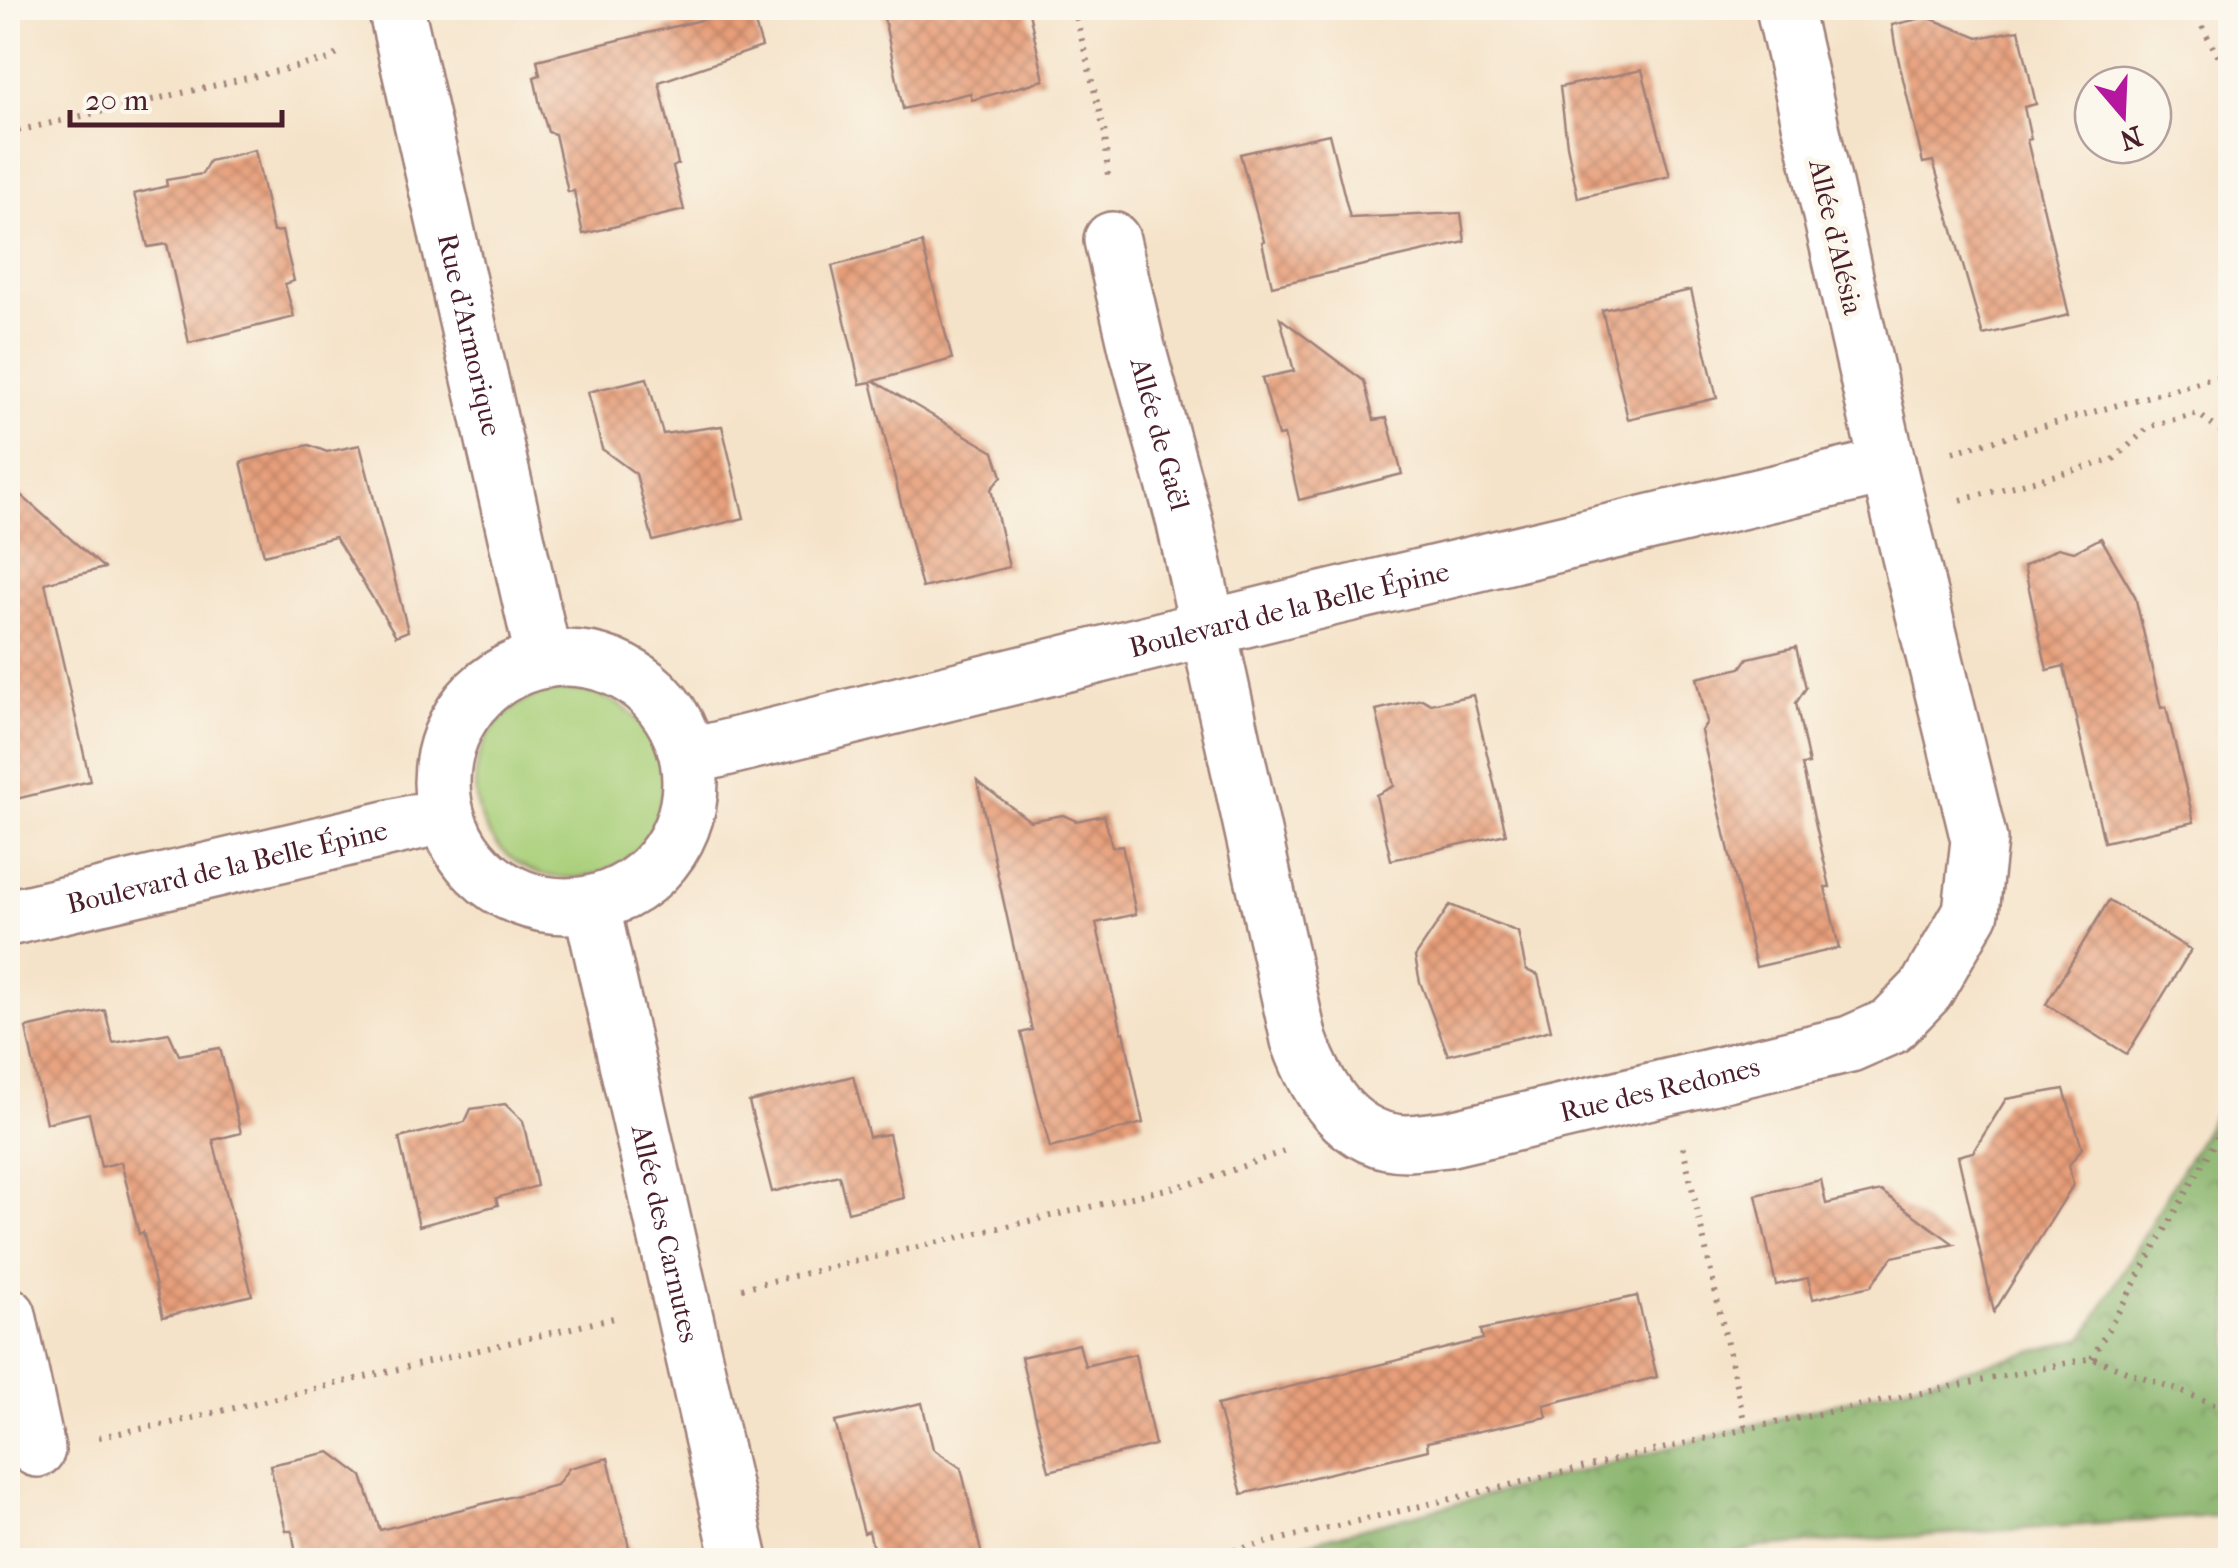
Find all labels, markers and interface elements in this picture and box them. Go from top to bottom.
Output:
scale bar [70,65,282,127]
north arrow [2073,65,2173,165]
text: 20 m [85,83,148,118]
text: N [2115,119,2146,157]
street label: Allée d'Alésia [1802,155,1870,319]
street label: Rue d'Armorique [431,230,509,439]
street label: Allée de Gaël [1124,353,1197,514]
street label: Boulevard de la Belle Épine [1126,554,1452,664]
street label: Boulevard de la Belle Épine [64,813,391,920]
street label: Rue des Redones [1556,1049,1763,1128]
street label: Allée des Carnutes [625,1121,707,1346]

